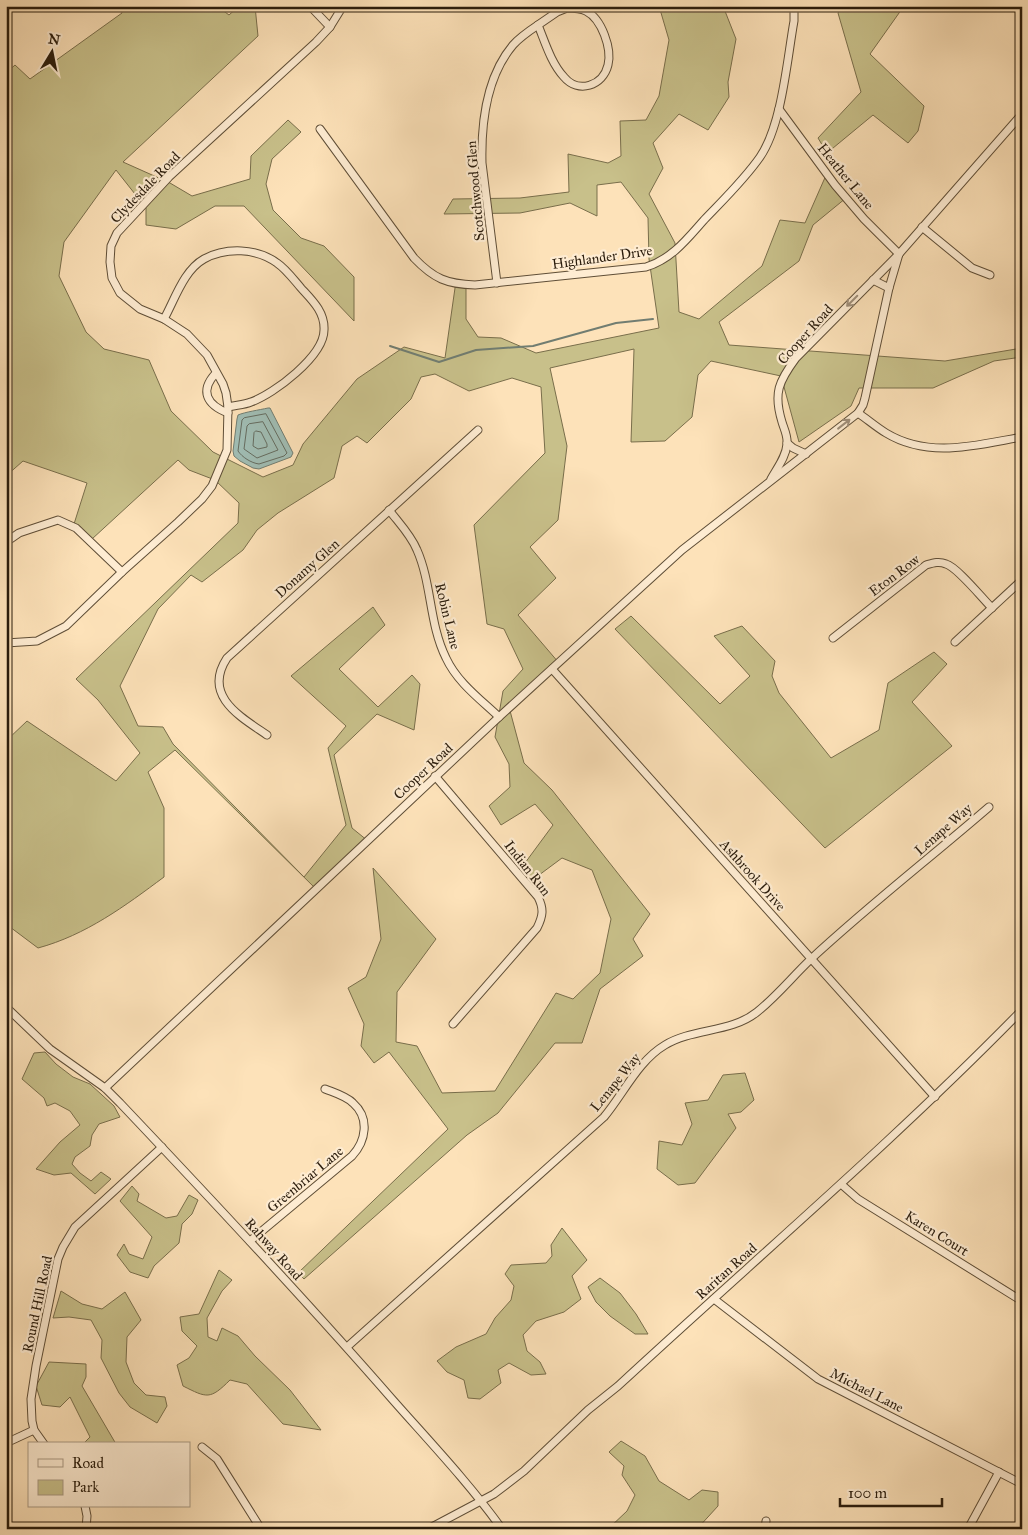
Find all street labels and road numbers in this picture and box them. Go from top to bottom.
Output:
street label: Scotchwood Glen [463,140,488,242]
street label: Heather Lane [814,140,878,213]
street label: Clydesdale Road [107,148,184,227]
street label: Highlander Drive [551,242,653,273]
street label: Cooper Road [774,301,837,368]
street label: Donamy Glen [272,535,343,602]
street label: Eton Row [866,550,924,600]
street label: Robin Lane [431,581,464,651]
street label: Cooper Road [390,740,456,803]
street label: Lenape Way [911,800,976,859]
street label: Ashbrook Drive [715,835,789,915]
street label: Indian Run [501,837,555,900]
street label: Lenape Way [587,1049,644,1115]
street label: Greenbriar Lane [264,1142,347,1216]
street label: Karen Court [902,1207,972,1260]
street label: Rahway Road [241,1215,306,1284]
street label: Raritan Road [692,1240,760,1303]
street label: Round Hill Road [19,1254,56,1354]
street label: Michael Lane [827,1365,906,1416]

